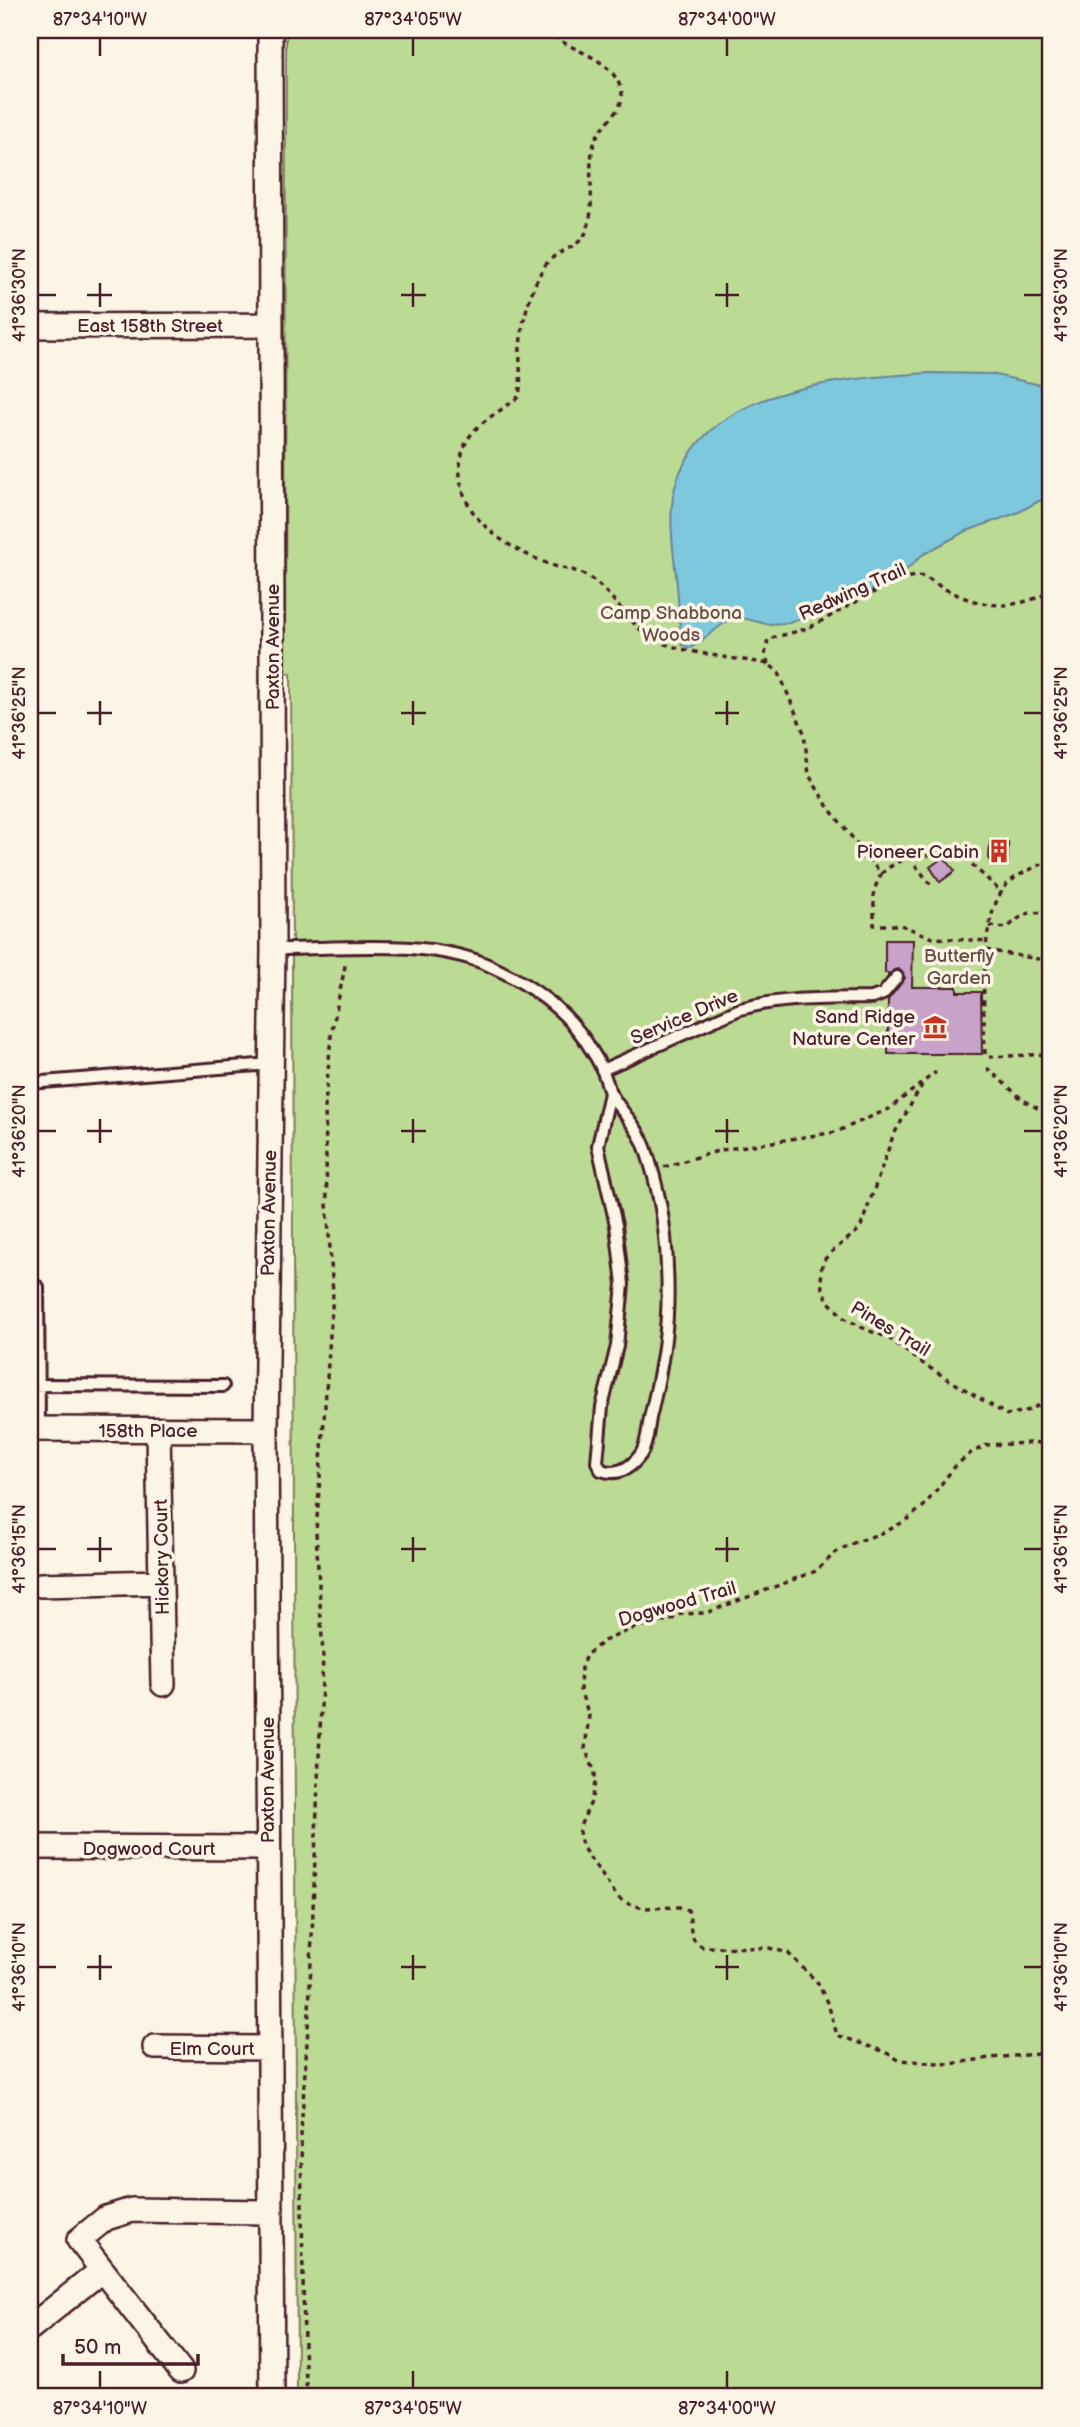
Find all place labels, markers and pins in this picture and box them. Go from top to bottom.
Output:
building icon: Pioneer Cabin [985,837,1013,865]
place label: Pioneer Cabin [856,841,979,864]
place label: Sand Ridge Nature Center [792,1006,916,1051]
museum icon: Sand Ridge Nature Center [921,1013,949,1041]

